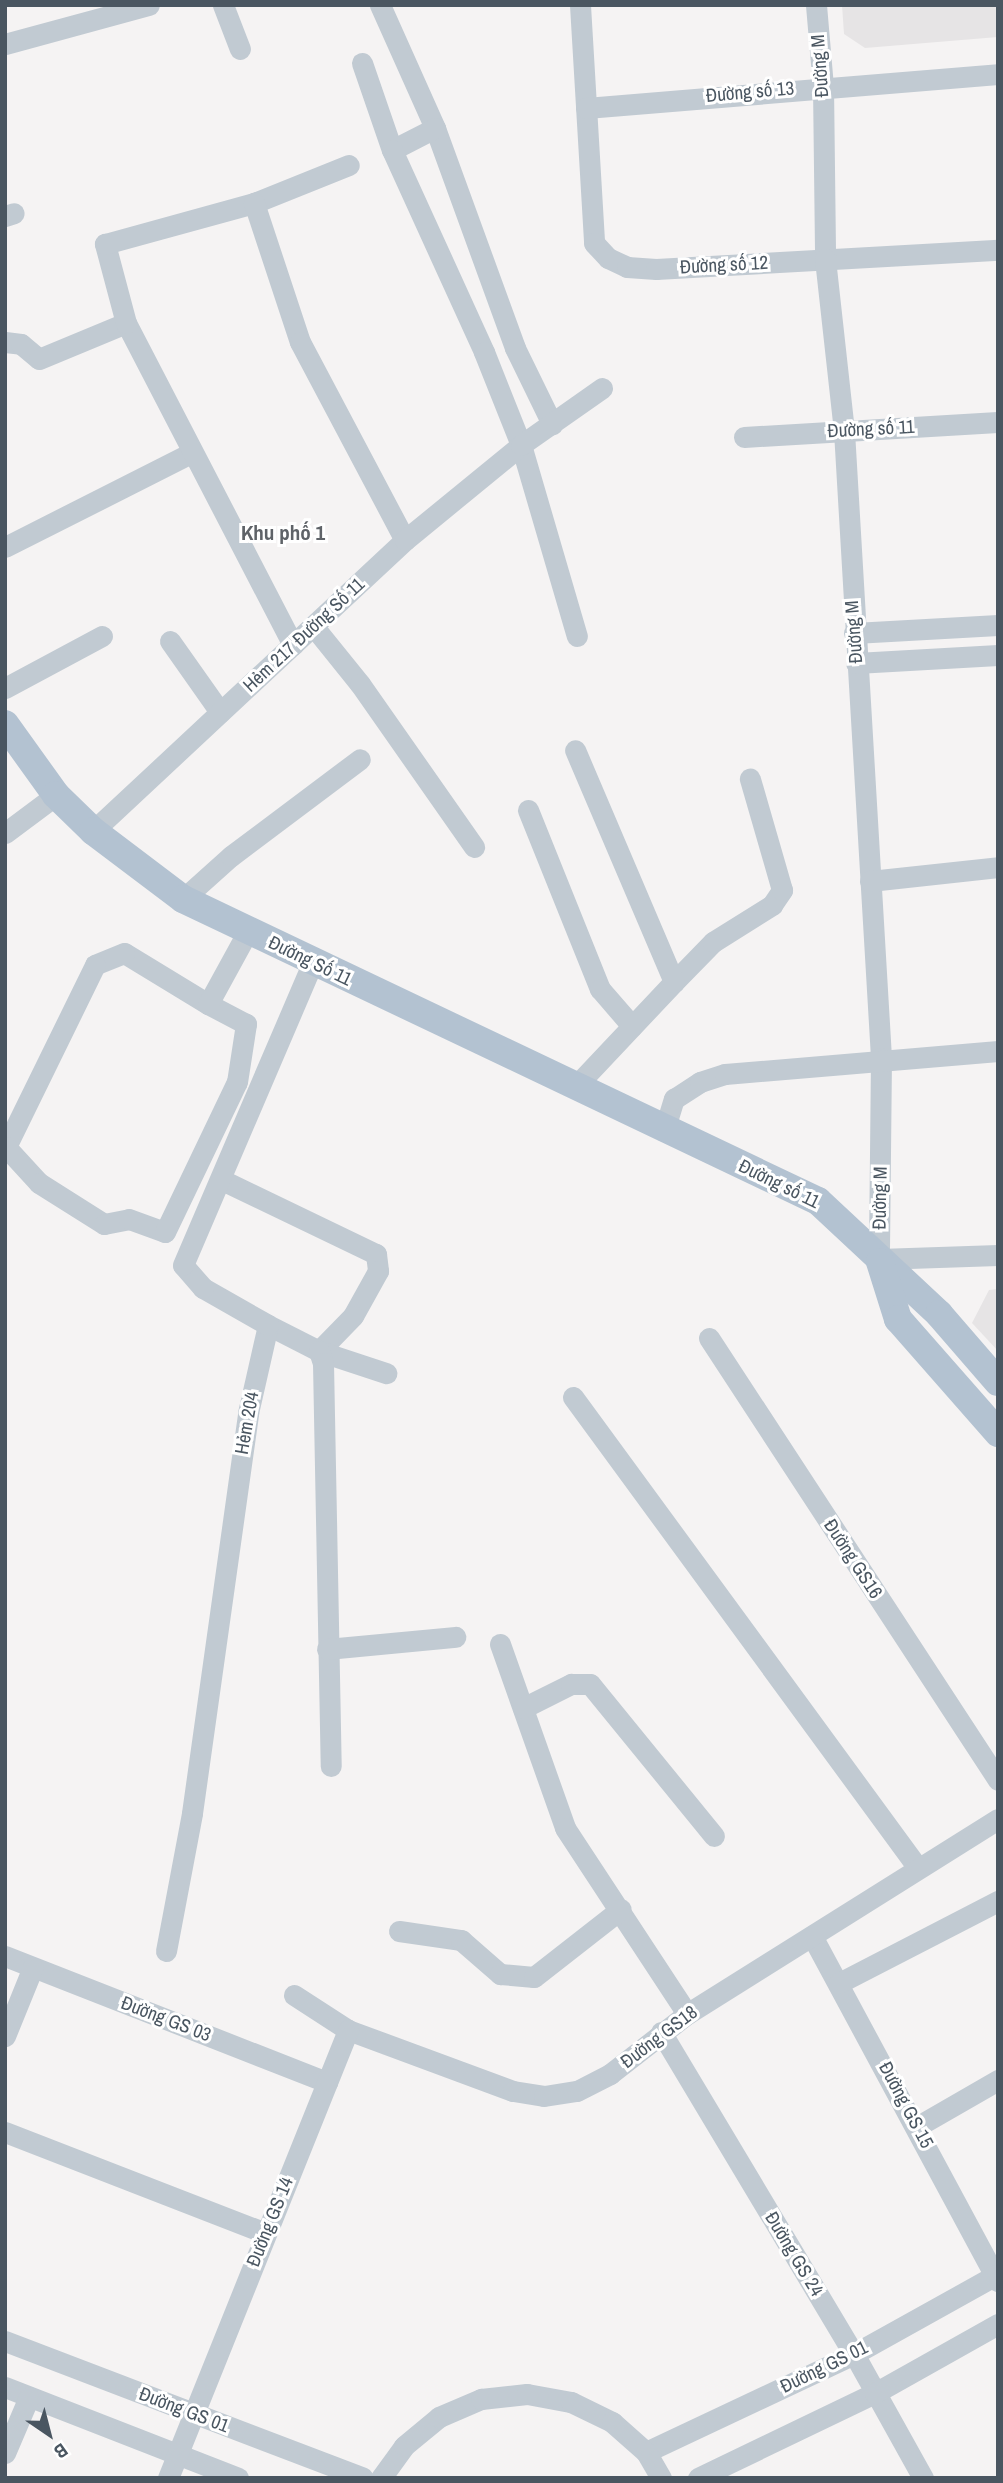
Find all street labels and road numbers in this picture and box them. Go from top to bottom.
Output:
street label: Đường M [806,34,834,98]
street label: Đường số 13 [705,77,795,107]
street label: Đường số 12 [679,251,769,279]
street label: Đường số 11 [827,415,915,443]
street label: Hẻm 217 Đường Số 11 [239,573,369,697]
street label: Đường M [840,600,868,664]
street label: Đường Số 11 [265,931,355,991]
street label: Đường số 11 [735,1155,823,1213]
street label: Đường M [868,1166,892,1230]
street label: Hẻm 204 [230,1390,264,1456]
street label: Đường GS16 [819,1515,887,1603]
street label: Đường GS 03 [118,1991,214,2047]
street label: Đường GS18 [616,2001,702,2073]
street label: Đường GS 15 [874,2058,938,2152]
street label: Đường GS 14 [242,2174,298,2270]
street label: Đường GS 24 [760,2208,828,2300]
street label: Đường GS 01 [777,2336,871,2398]
street label: Đường GS 01 [136,2382,232,2438]

